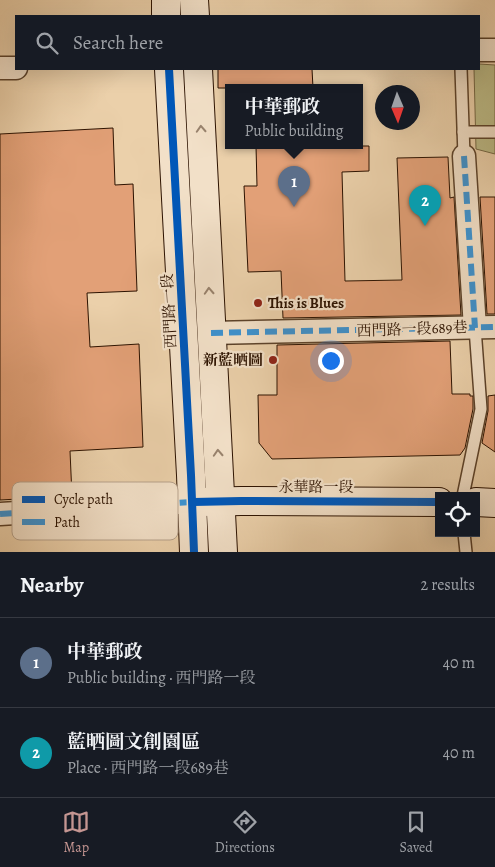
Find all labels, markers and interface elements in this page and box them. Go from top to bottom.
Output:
search box [15,15,480,70]
icon: search [33,29,61,57]
text: Search here [73,30,163,56]
popup [225,84,363,149]
north arrow [375,85,420,130]
text: 中華郵政 [244,94,320,120]
text: Public building [244,120,344,142]
one-way arrow [195,124,206,132]
pin: 1 [278,166,310,207]
pin: 2 [409,185,441,226]
street label: 西門路一段 [157,273,181,349]
one-way arrow [204,287,215,295]
place label: This is Blues [268,293,344,313]
marker: This is Blues [252,297,264,309]
street label: 西門路一段689巷 [356,317,468,341]
your location [318,348,344,374]
place label: 新藍晒圖 [203,350,263,370]
marker: 新藍晒圖 [267,354,279,366]
one-way arrow [212,449,223,457]
street label: 永華路一段 [278,477,354,497]
legend [12,482,178,540]
text: Cycle path [54,490,114,509]
map controls [435,492,480,537]
button: locate [435,492,480,537]
text: Path [54,513,81,532]
text: Nearby [20,571,83,599]
text: 2 results [420,574,475,596]
text: 中華郵政 [67,639,143,665]
text: 1 [33,652,39,674]
text: 40 m [443,652,475,674]
text: Public building · 西門路一段 [67,667,256,689]
text: 藍晒圖文創園區 [67,729,200,755]
text: 2 [32,742,40,764]
text: 40 m [443,742,475,764]
text: Place · 西門路一段689巷 [67,757,229,779]
tab: Map [62,808,90,857]
tab: Directions [215,808,275,857]
tab: Saved [400,808,433,857]

